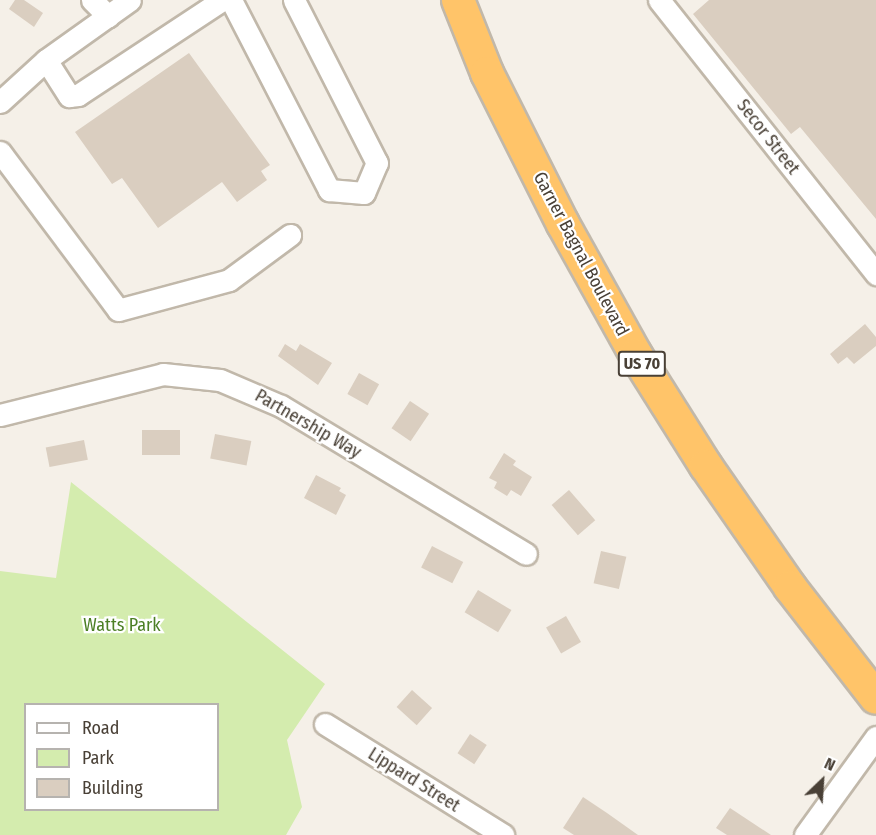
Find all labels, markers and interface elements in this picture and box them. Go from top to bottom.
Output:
street label: Secor Street [732,95,804,179]
street label: Garner Bagnal Boulevard [529,168,633,340]
road number: US 70 [616,351,668,377]
street label: Partnership Way [251,385,365,463]
park label: Watts Park [83,614,161,636]
legend [24,703,219,811]
text: Road [82,717,119,739]
street label: Lippard Street [364,743,464,817]
text: Park [82,747,114,769]
north arrow [792,751,852,811]
text: N [821,754,838,775]
text: Building [82,777,143,799]

